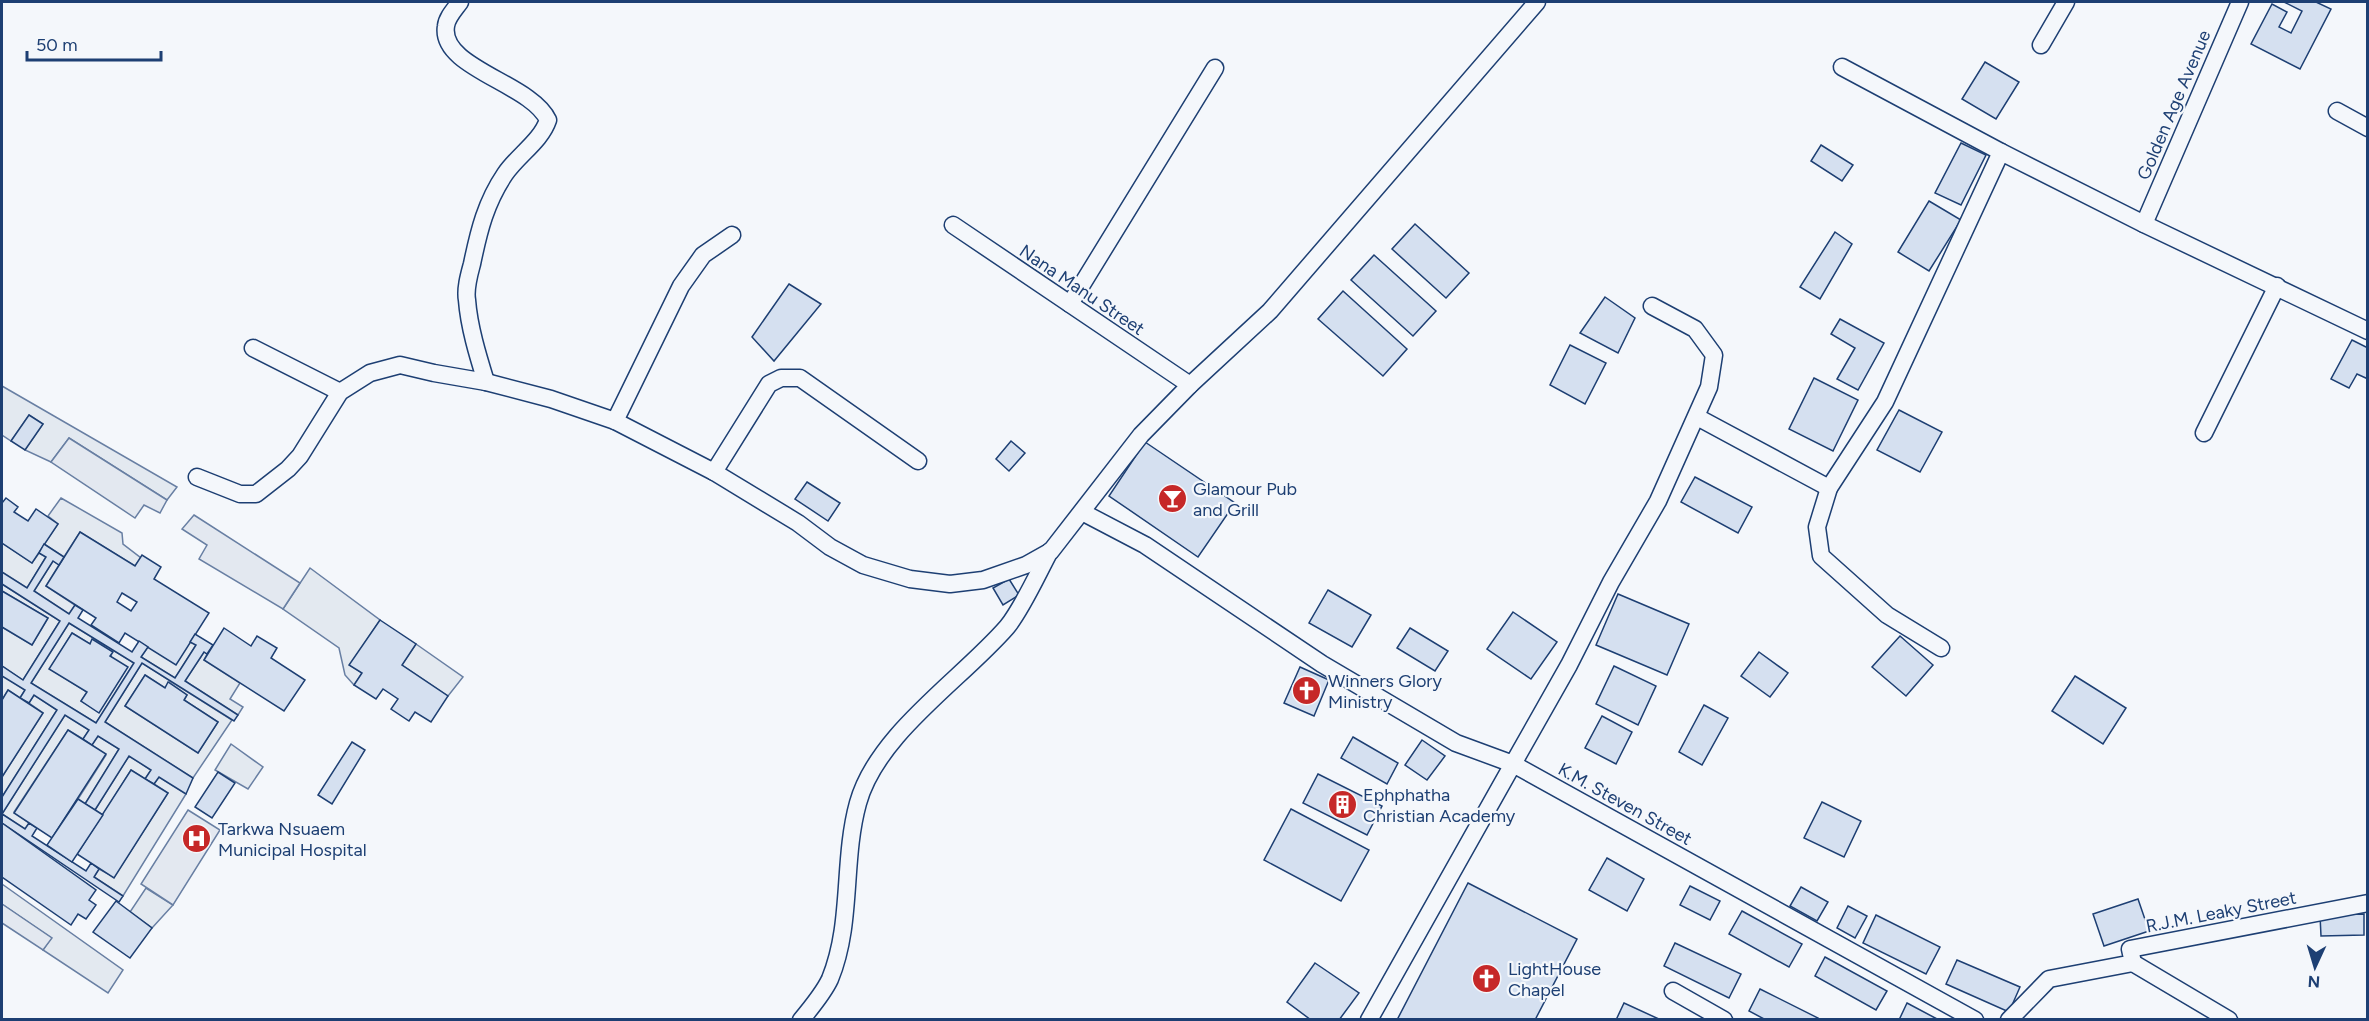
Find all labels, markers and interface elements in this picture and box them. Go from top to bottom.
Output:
scale bar [27,24,160,62]
street label: Golden Age Avenue [2132,27,2216,183]
text: 50 m [36,34,78,56]
street label: Nana Manu Street [1015,240,1149,340]
place label: Glamour Pub and Grill [1193,478,1297,521]
bar icon: Glamour Pub and Grill [1156,483,1188,515]
place label: Winners Glory Ministry [1328,670,1442,713]
church icon: Winners Glory Ministry [1291,675,1323,707]
street label: K.M. Steven Street [1554,758,1696,850]
place label: Ephphatha Christian Academy [1363,784,1516,827]
building icon: Ephphatha Christian Academy [1326,789,1358,821]
place label: Tarkwa Nsuaem Municipal Hospital [218,818,367,861]
hospital icon: Tarkwa Nsuaem Municipal Hospital [181,823,213,855]
street label: R.J.M. Leaky Street [2144,887,2298,937]
north arrow [2285,937,2345,997]
place label: LightHouse Chapel [1508,958,1601,1001]
church icon: LightHouse Chapel [1471,963,1503,995]
text: N [2307,972,2321,991]

